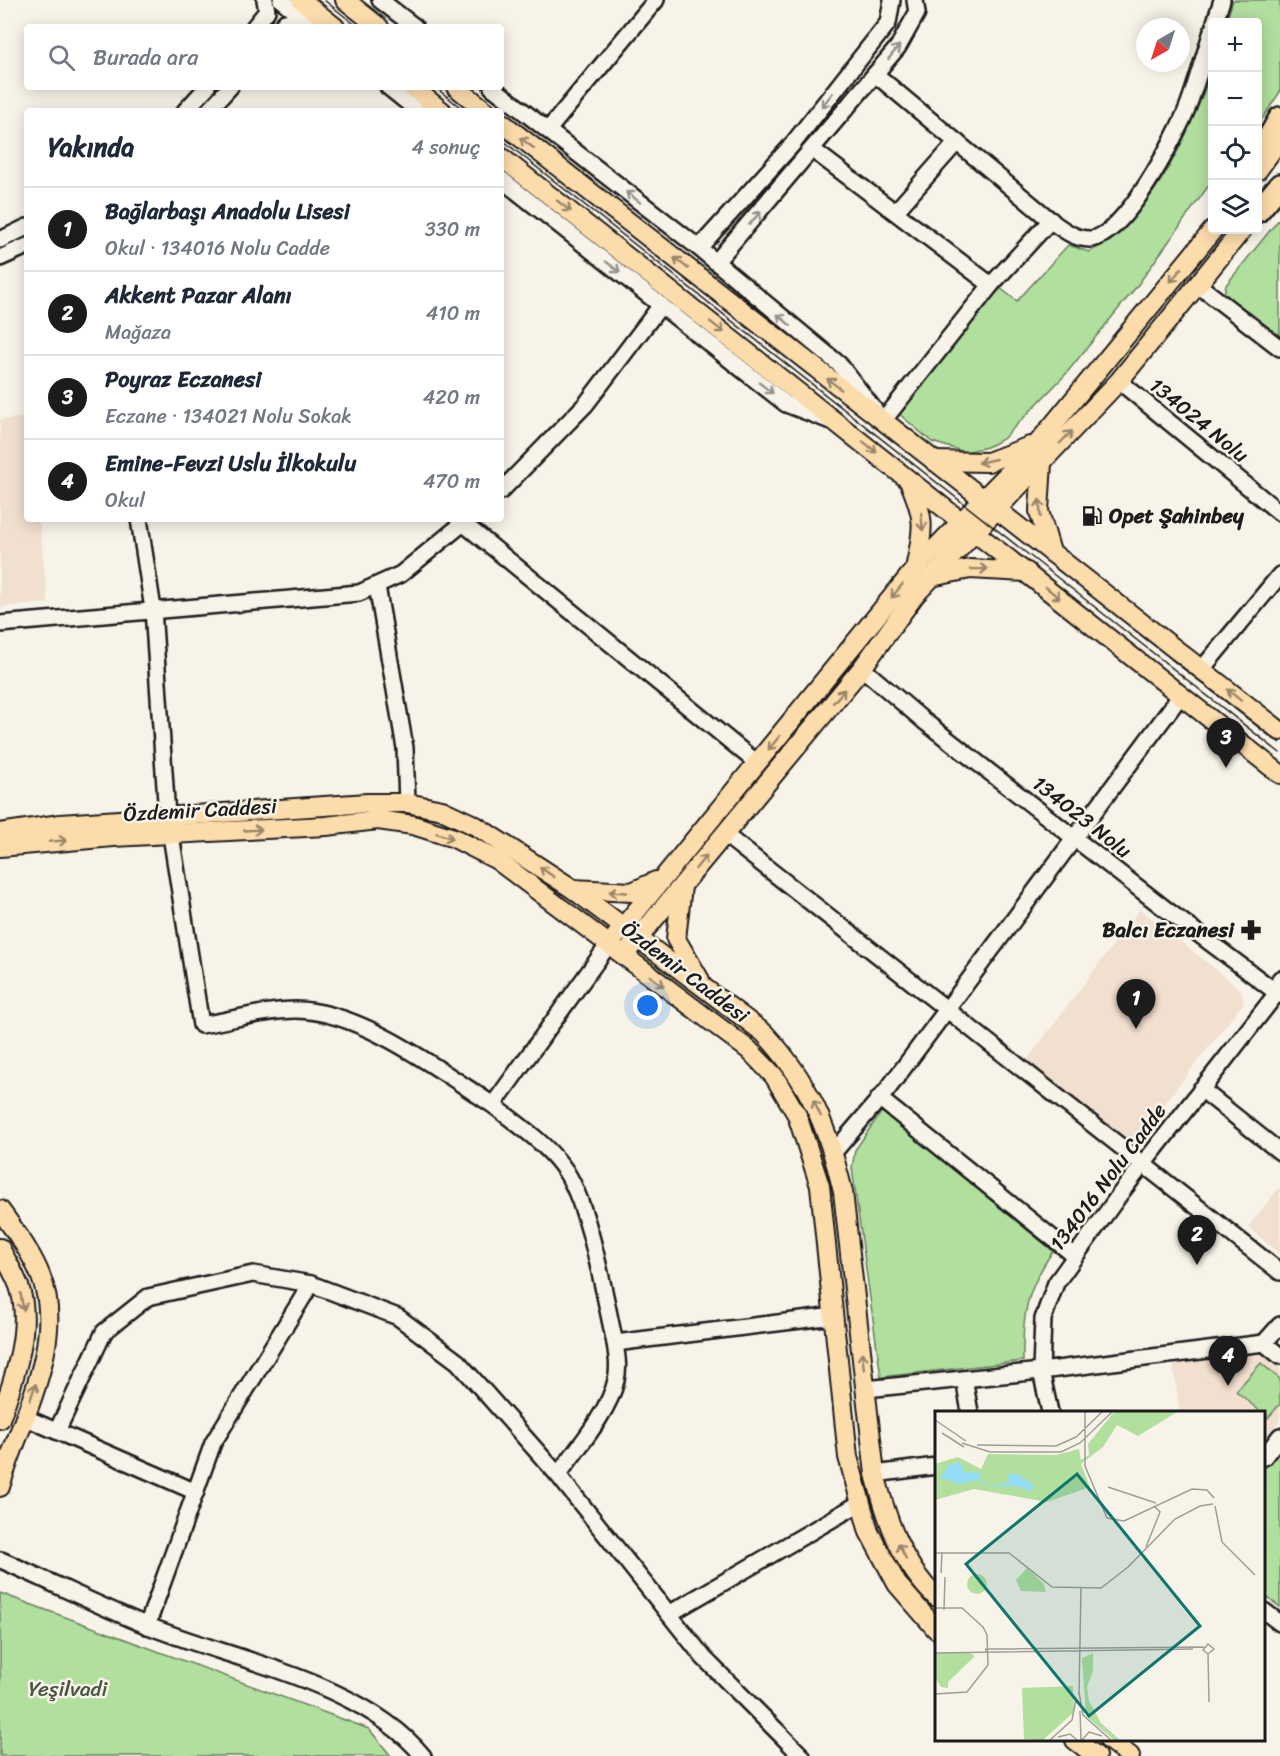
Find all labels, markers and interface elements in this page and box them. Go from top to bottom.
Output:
north arrow [1136,18,1190,72]
map controls [1208,18,1262,234]
button: + [1208,18,1262,72]
search box [24,24,504,90]
text: Burada ara [93,38,198,77]
icon: search [45,41,78,74]
one-way arrow [887,44,900,60]
button: − [1208,72,1262,126]
one-way arrow [821,92,834,108]
text: Yakında [48,124,134,170]
button: locate [1208,126,1262,180]
text: 4 sonuç [411,130,480,165]
one-way arrow [520,137,536,150]
button: layers [1208,180,1262,234]
one-way arrow [626,190,642,203]
text: Bağlarbaşı Anadolu Lisesi [105,192,350,231]
one-way arrow [555,200,571,213]
one-way arrow [748,211,762,226]
text: 1 [63,212,72,247]
text: 330 m [425,212,480,247]
text: Okul · 134016 Nolu Cadde [105,231,330,266]
one-way arrow [673,257,689,270]
one-way arrow [605,261,621,274]
one-way arrow [1169,267,1182,283]
text: Akkent Pazar Alanı [105,276,292,315]
text: 2 [62,296,73,331]
text: 410 m [426,296,480,331]
one-way arrow [777,313,792,327]
text: Mağaza [105,315,171,350]
one-way arrow [709,320,725,333]
text: Poyraz Eczanesi [105,360,261,399]
street label: 134024 Nolu [1140,367,1258,473]
one-way arrow [827,377,843,390]
text: 3 [62,380,73,415]
text: 420 m [423,380,480,415]
one-way arrow [758,381,774,394]
text: Eczane · 134021 Nolu Sokak [105,399,352,434]
one-way arrow [1059,430,1074,445]
one-way arrow [862,441,878,454]
text: Emine-Fevzi Uslu İlkokulu [105,444,356,483]
one-way arrow [978,456,997,467]
text: 4 [61,464,74,499]
text: 470 m [423,464,480,499]
text: Okul [105,483,145,518]
place label: Opet Şahinbey [1109,497,1245,535]
one-way arrow [1034,499,1045,518]
fuel station icon: Opet Şahinbey [1080,504,1104,528]
one-way arrow [917,511,928,531]
one-way arrow [968,563,988,575]
one-way arrow [890,583,903,599]
one-way arrow [1045,586,1060,600]
one-way arrow [832,688,845,704]
one-way arrow [1226,688,1242,701]
pin: 3 [1206,718,1246,768]
one-way arrow [767,735,780,751]
street label: 134023 Nolu [1024,766,1141,869]
street label: Özdemir Caddesi [122,787,279,833]
one-way arrow [242,825,262,836]
one-way arrow [435,831,454,842]
one-way arrow [48,836,68,847]
one-way arrow [695,854,708,870]
one-way arrow [540,866,556,878]
one-way arrow [609,886,629,897]
street label: Özdemir Caddesi [612,911,759,1034]
place label: Balcı Eczanesi [1102,911,1235,949]
pharmacy icon: Balcı Eczanesi [1239,918,1263,942]
one-way arrow [649,975,665,987]
pin: 1 [1116,980,1156,1029]
your location [633,991,662,1020]
street label: 134016 Nolu Cadde [1039,1094,1177,1259]
one-way arrow [811,1100,823,1118]
pin: 2 [1178,1216,1216,1265]
one-way arrow [17,1291,28,1311]
pin: 4 [1208,1336,1248,1386]
one-way arrow [857,1352,868,1371]
one-way arrow [29,1383,40,1402]
inset map [935,1411,1265,1741]
one-way arrow [896,1542,907,1560]
park label: Yeşilvadi [29,1670,109,1708]

